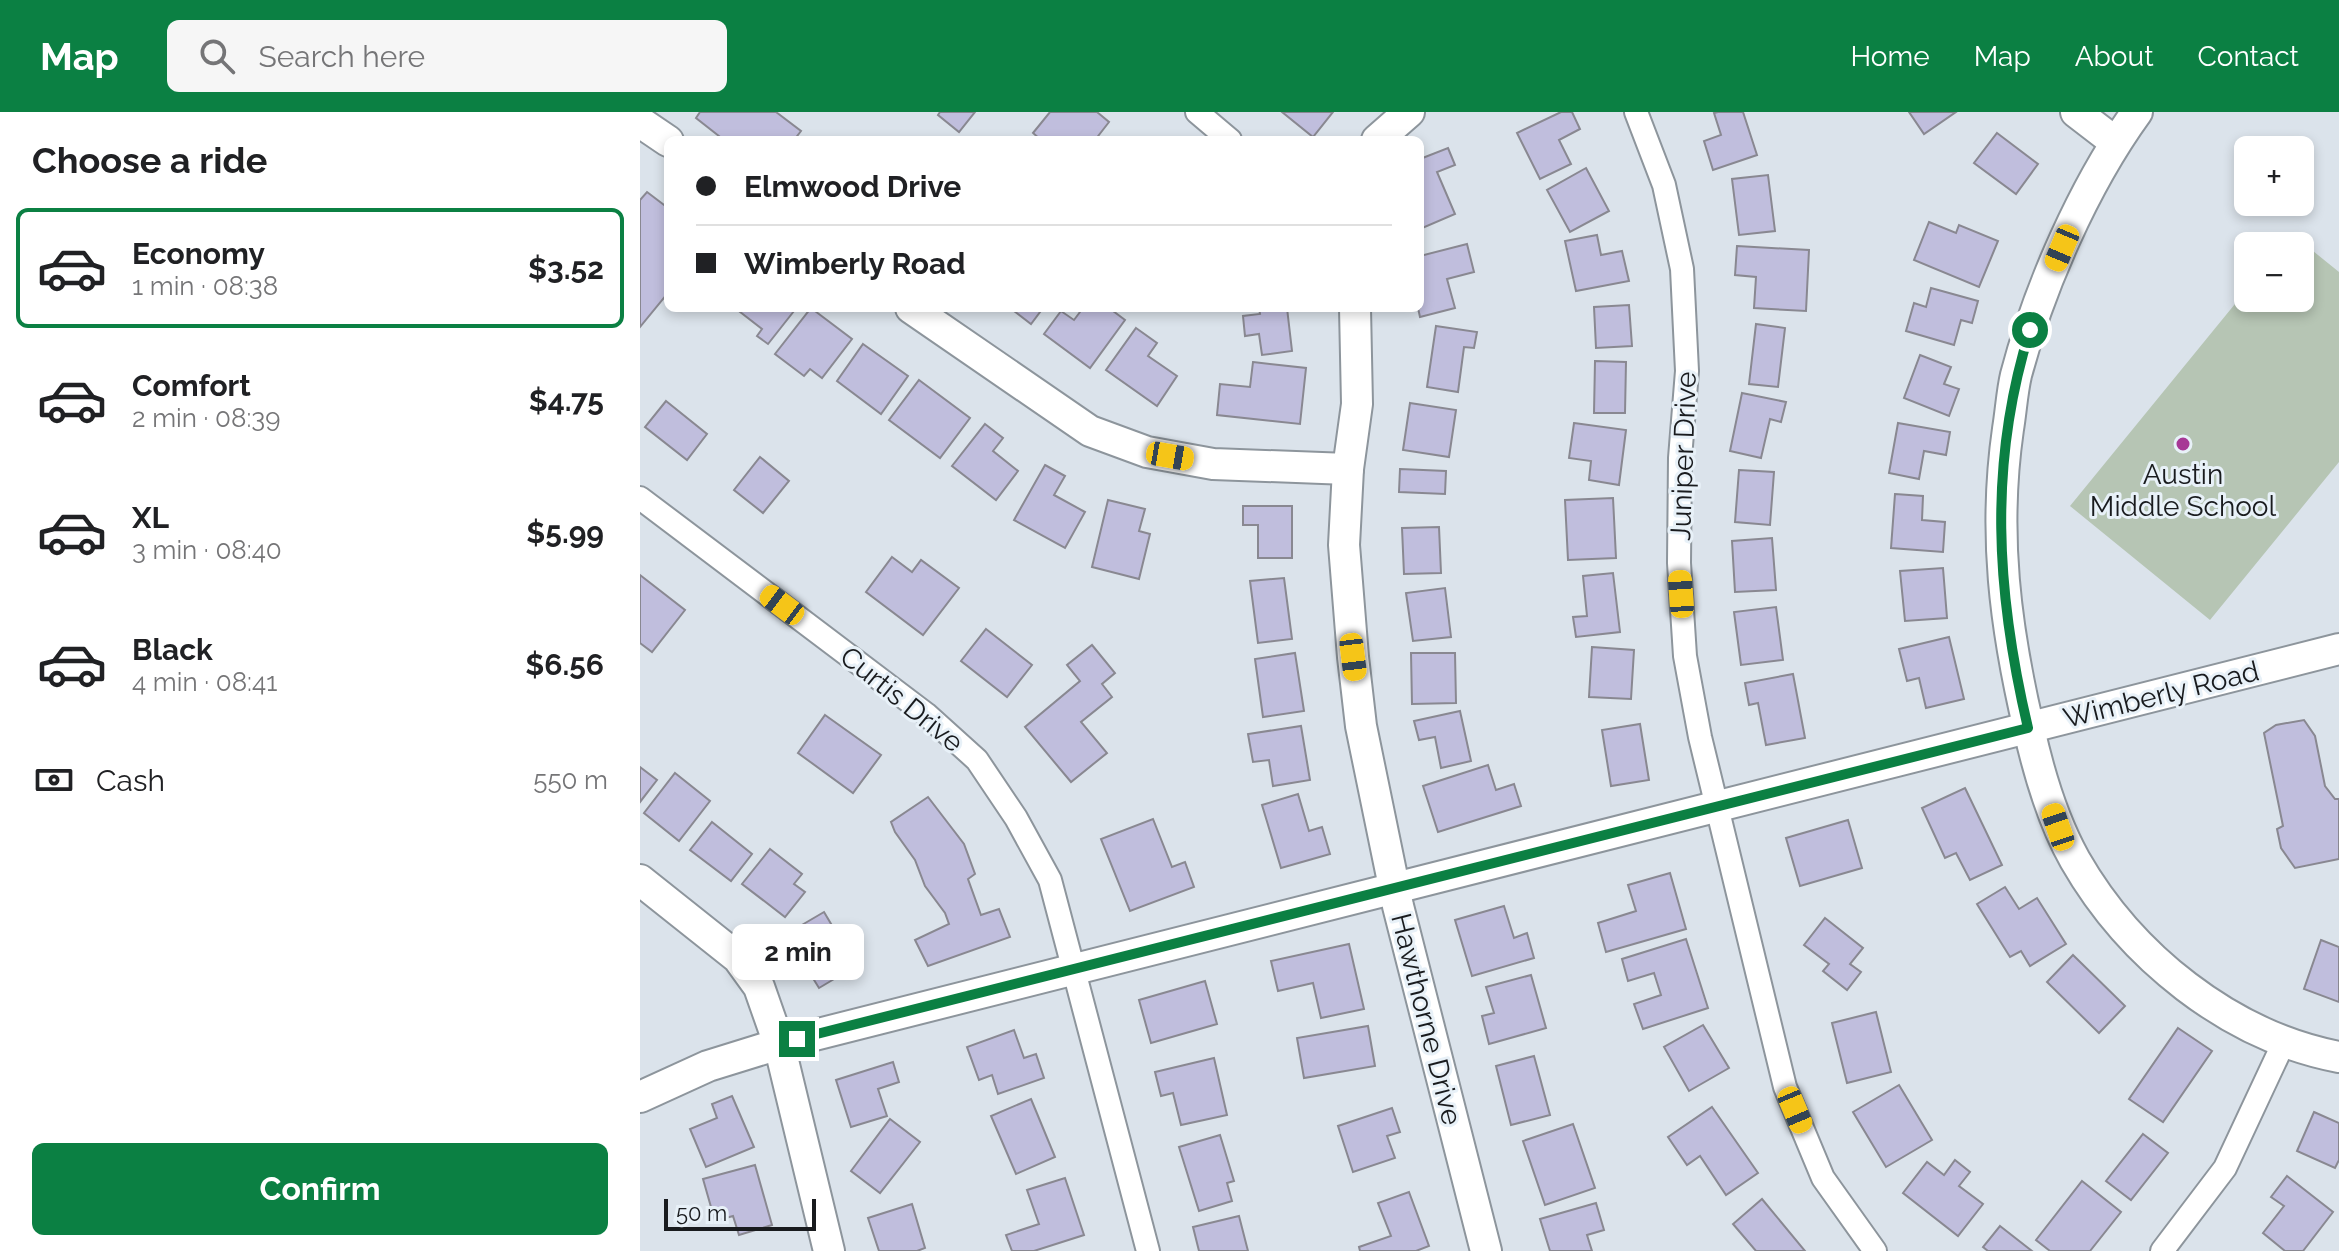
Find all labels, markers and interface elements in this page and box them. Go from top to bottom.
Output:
search box [167,20,727,92]
text: Map [40,34,119,79]
icon: search [195,34,239,78]
text: Search here [259,39,425,74]
text: Home [1850,40,1930,73]
text: Map [1974,40,2031,73]
text: About [2075,40,2154,73]
text: Contact [2198,40,2299,73]
map controls [2234,136,2314,312]
button: + [2234,136,2314,216]
text: Choose a ride [32,139,267,181]
text: Elmwood Drive [744,169,961,204]
car [2042,221,2082,275]
icon: car [36,232,108,304]
button: − [2234,232,2314,312]
text: Economy [132,236,265,271]
text: Wimberly Road [744,246,966,281]
text: $3.52 [528,251,604,286]
text: 1 min · 08:38 [132,271,278,301]
route start [2012,312,2048,348]
icon: car [36,364,108,436]
text: Comfort [132,368,251,403]
street label: Juniper Drive [1664,371,1703,541]
text: $4.75 [529,383,604,418]
text: 2 min · 08:39 [132,403,280,433]
marker: Austin Middle School [2174,435,2192,453]
car [1144,440,1196,472]
place label: Austin Middle School [2090,458,2277,523]
icon: car [36,496,108,568]
text: XL [132,500,169,535]
text: $5.99 [526,515,604,550]
text: 3 min · 08:40 [132,535,282,565]
car [1667,569,1695,619]
car [756,581,808,629]
icon: car [36,628,108,700]
text: Black [132,632,213,667]
car [1338,632,1368,682]
street label: Curtis Drive [834,640,970,759]
text: $6.56 [525,647,604,682]
street label: Wimberly Road [2060,654,2262,735]
text: 4 min · 08:41 [132,667,277,697]
icon: cash [32,758,76,802]
text: Cash [96,763,165,798]
text: 550 m [533,765,608,795]
car [2039,800,2077,854]
street label: Hawthorne Drive [1384,910,1469,1128]
callout: 2 min [731,923,863,979]
text: 2 min [764,937,832,967]
route end [779,1021,815,1057]
car [1775,1083,1815,1137]
button: Confirm [32,1143,608,1235]
scale bar [664,1195,816,1231]
text: 50 m [676,1200,727,1226]

